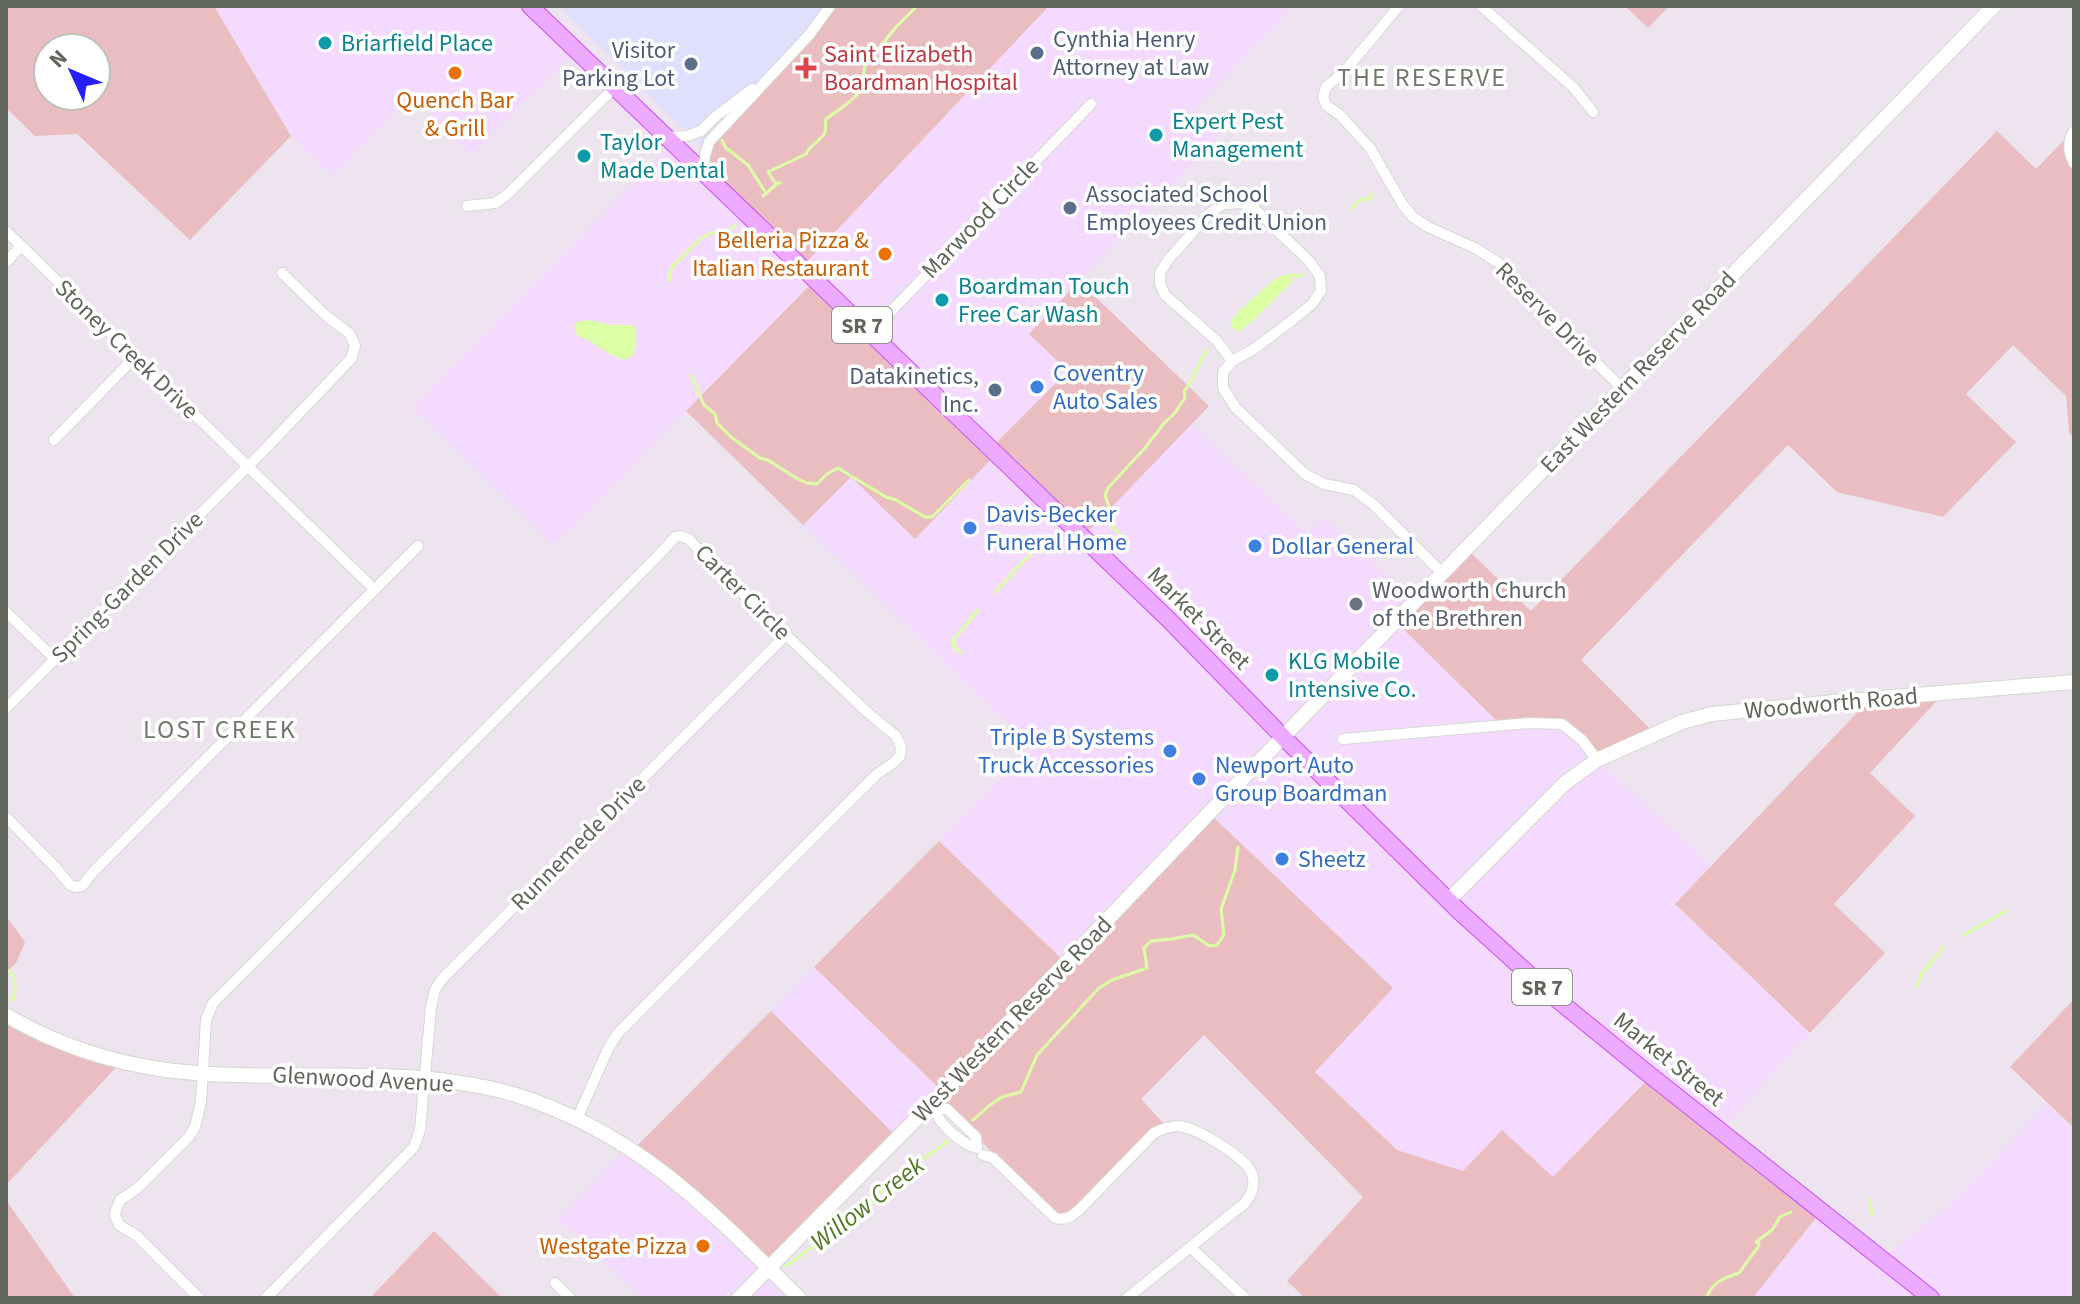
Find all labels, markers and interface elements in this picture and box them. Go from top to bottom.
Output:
place label: Cynthia Henry Attorney at Law [1053,22,1209,85]
place label: Briarfield Place [341,26,493,61]
north arrow [32,32,112,112]
place label: Visitor Parking Lot [562,33,676,96]
marker: Briarfield Place [316,34,334,52]
place label: Saint Elizabeth Boardman Hospital [824,37,1018,100]
text: N [42,42,75,75]
marker: Cynthia Henry Attorney at Law [1028,44,1046,62]
marker: Visitor Parking Lot [682,55,700,73]
marker: Saint Elizabeth Boardman Hospital [795,57,817,79]
district label: THE RESERVE [1337,59,1507,96]
marker: Quench Bar & Grill [446,64,464,82]
place label: Quench Bar & Grill [396,83,514,146]
place label: Expert Pest Management [1172,104,1303,167]
place label: Taylor Made Dental [600,125,725,188]
marker: Expert Pest Management [1147,126,1165,144]
marker: Taylor Made Dental [575,147,593,165]
street label: Marwood Circle [913,150,1047,287]
place label: Associated School Employees Credit Union [1086,177,1327,240]
marker: Associated School Employees Credit Union [1061,199,1079,217]
place label: Belleria Pizza & Italian Restaurant [692,223,869,286]
marker: Belleria Pizza & Italian Restaurant [876,245,894,263]
street label: Reserve Drive [1487,254,1608,375]
street label: East Western Reserve Road [1532,263,1744,481]
place label: Boardman Touch Free Car Wash [958,269,1130,332]
street label: Stoney Creek Drive [47,271,207,427]
marker: Boardman Touch Free Car Wash [933,291,951,309]
road number: SR 7 [832,307,892,343]
place label: Coventry Auto Sales [1053,356,1158,419]
place label: Datakinetics, Inc. [849,359,979,422]
marker: Coventry Auto Sales [1028,378,1046,396]
marker: Datakinetics, Inc. [986,381,1004,399]
place label: Davis-Becker Funeral Home [986,497,1127,560]
street label: Spring-Garden Drive [43,503,212,672]
marker: Davis-Becker Funeral Home [961,519,979,537]
place label: Dollar General [1271,529,1414,564]
street label: Carter Circle [687,536,799,648]
marker: Dollar General [1246,537,1264,555]
street label: Market Street [1139,559,1258,678]
place label: Woodworth Church of the Brethren [1372,573,1567,636]
marker: Woodworth Church of the Brethren [1347,595,1365,613]
place label: KLG Mobile Intensive Co. [1288,644,1417,707]
marker: KLG Mobile Intensive Co. [1263,666,1281,684]
street label: Woodworth Road [1743,678,1919,729]
district label: LOST CREEK [143,711,297,748]
place label: Triple B Systems Truck Accessories [978,720,1154,783]
marker: Triple B Systems Truck Accessories [1161,742,1179,760]
place label: Newport Auto Group Boardman [1215,748,1388,811]
street label: Runnemede Drive [503,768,654,919]
marker: Newport Auto Group Boardman [1190,770,1208,788]
place label: Sheetz [1298,842,1366,877]
marker: Sheetz [1273,850,1291,868]
street label: West Western Reserve Road [904,908,1120,1130]
road number: SR 7 [1512,969,1572,1005]
street label: Market Street [1606,1004,1732,1115]
street label: Glenwood Avenue [272,1057,454,1102]
water label: Willow Creek [802,1147,933,1260]
place label: Westgate Pizza [539,1229,687,1264]
marker: Westgate Pizza [694,1237,712,1255]

